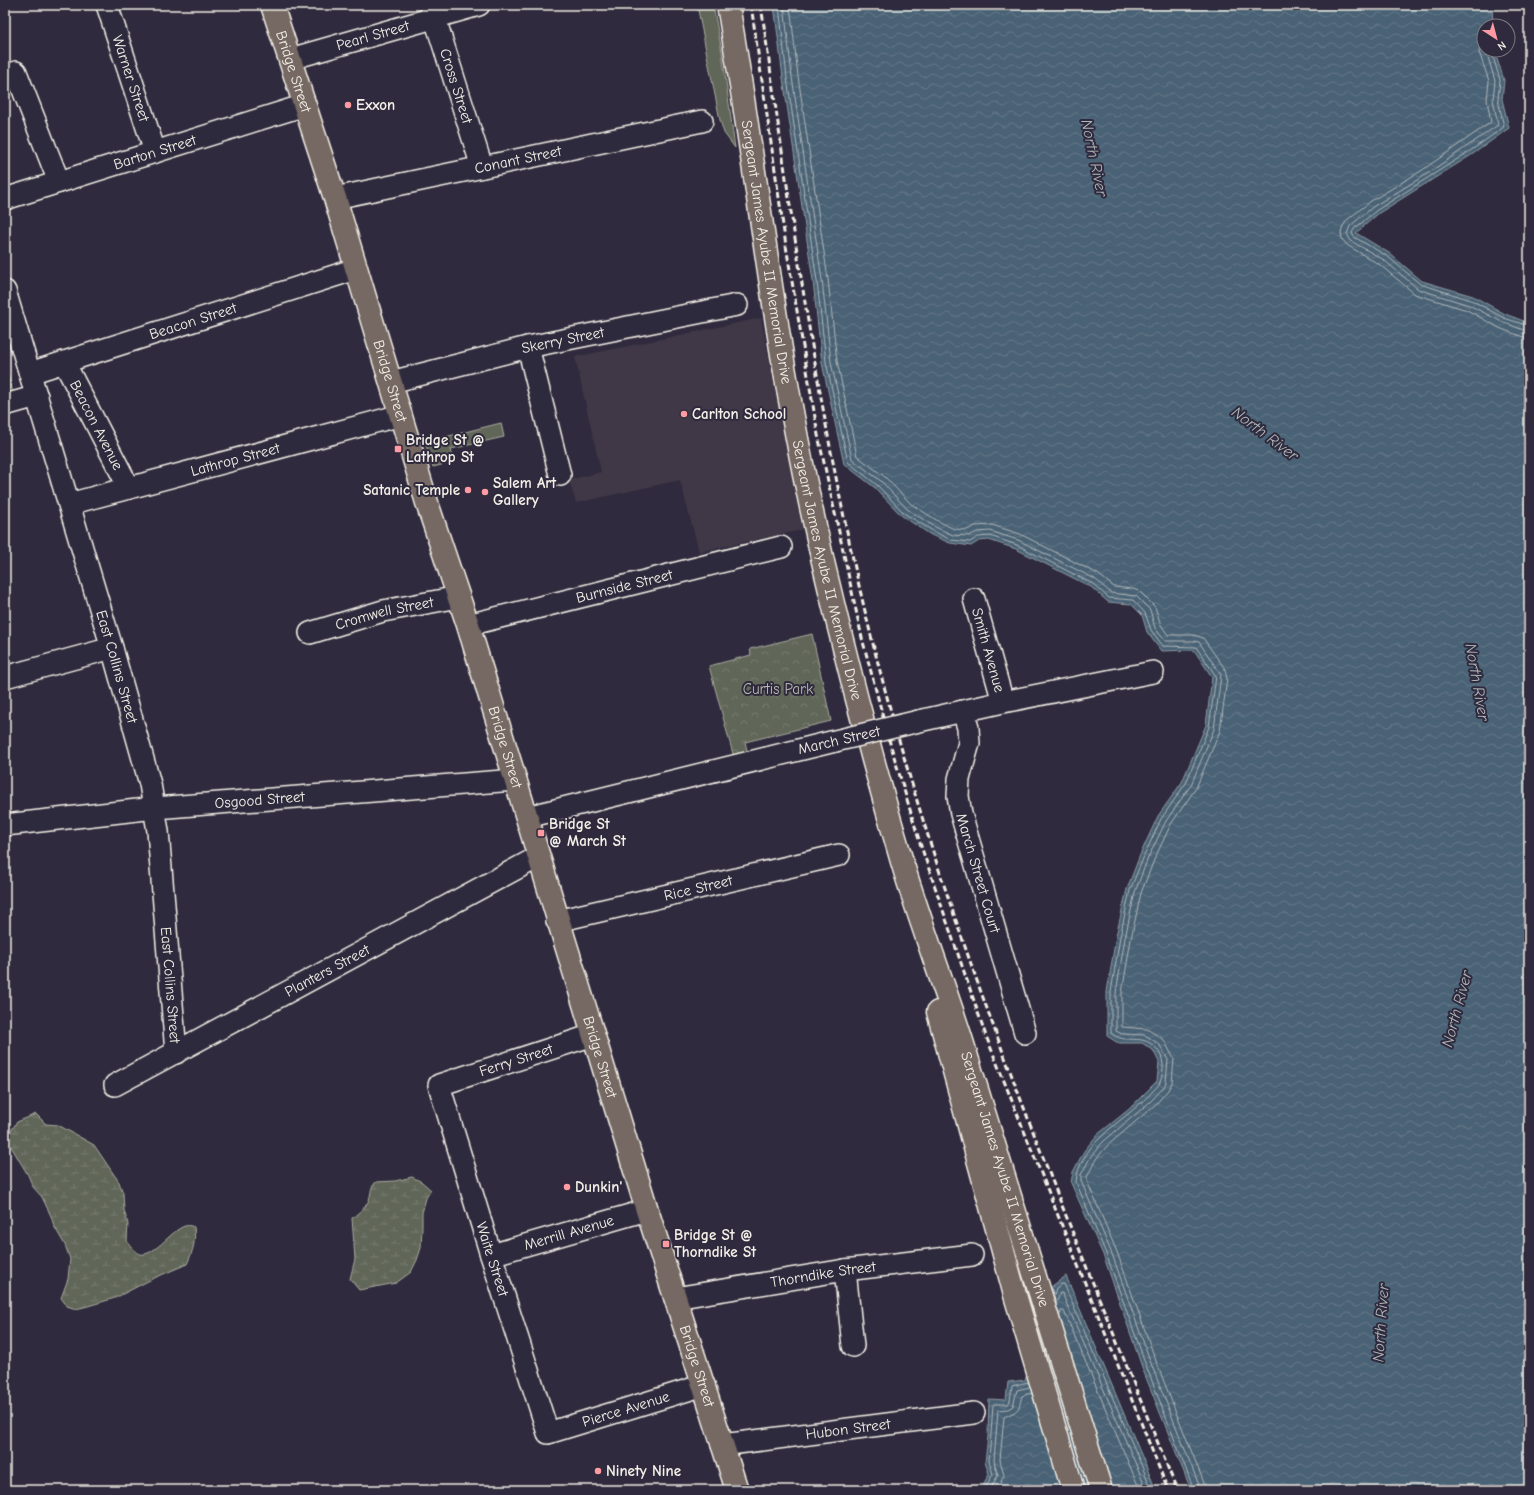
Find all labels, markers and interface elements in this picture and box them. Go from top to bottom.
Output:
street label: Pearl Street [334,16,412,54]
north arrow [1476,18,1516,58]
street label: Bridge Street [272,28,316,115]
street label: Warner Street [108,33,154,124]
text: N [1495,38,1508,53]
street label: Cross Street [436,46,477,127]
place label: Exxon [356,96,395,114]
marker: Exxon [343,100,353,110]
water label: North River [1077,118,1111,199]
street label: Sergeant James Ayube II Memorial Drive [738,119,796,386]
street label: Barton Street [111,130,199,173]
street label: Conant Street [473,142,564,177]
street label: Beacon Street [147,298,239,343]
street label: Skerry Street [520,323,607,357]
street label: Bridge Street [369,338,411,425]
street label: Beacon Avenue [66,377,127,474]
water label: North River [1228,403,1302,465]
place label: Carlton School [692,405,786,423]
marker: Carlton School [679,409,689,419]
place label: Bridge St @ Lathrop St [406,431,485,466]
street label: Sergeant James Ayube II Memorial Drive [789,438,866,703]
street label: Lathrop Street [189,439,282,480]
marker: Bridge St @ Lathrop St [393,444,403,454]
place label: Salem Art Gallery [493,474,557,509]
place label: Satanic Temple [363,481,460,499]
marker: Satanic Temple [463,485,473,495]
marker: Salem Art Gallery [480,487,490,497]
street label: Burnside Street [574,565,675,607]
street label: Cromwell Street [333,593,436,634]
street label: Smith Avenue [968,606,1009,695]
street label: East Collins Street [92,608,142,726]
water label: North River [1461,642,1493,723]
park label: Curtis Park [743,680,814,698]
street label: Bridge Street [484,704,527,791]
street label: March Street [796,722,882,758]
street label: Osgood Street [214,787,306,812]
street label: March Street Court [952,811,1004,936]
place label: Bridge St @ March St [549,815,627,850]
marker: Bridge St @ March St [536,828,546,838]
street label: Rice Street [662,871,735,905]
street label: East Collins Street [157,926,184,1044]
street label: Planters Street [282,940,373,1001]
water label: North River [1438,968,1476,1049]
street label: Bridge Street [579,1014,621,1101]
street label: Ferry Street [477,1039,556,1080]
street label: Sergeant James Ayube II Memorial Drive [957,1049,1053,1310]
place label: Dunkin' [575,1178,622,1196]
marker: Dunkin' [562,1182,572,1192]
street label: Merrill Avenue [522,1211,616,1254]
street label: Waite Street [472,1220,513,1299]
place label: Bridge St @ Thorndike St [674,1226,757,1261]
marker: Bridge St @ Thorndike St [661,1239,671,1249]
street label: Thorndike Street [769,1257,878,1291]
water label: North River [1369,1283,1393,1363]
street label: Bridge Street [676,1323,719,1410]
street label: Pierce Avenue [580,1387,672,1431]
street label: Hubon Street [804,1415,892,1443]
place label: Ninety Nine [606,1462,681,1480]
marker: Ninety Nine [593,1466,603,1476]

